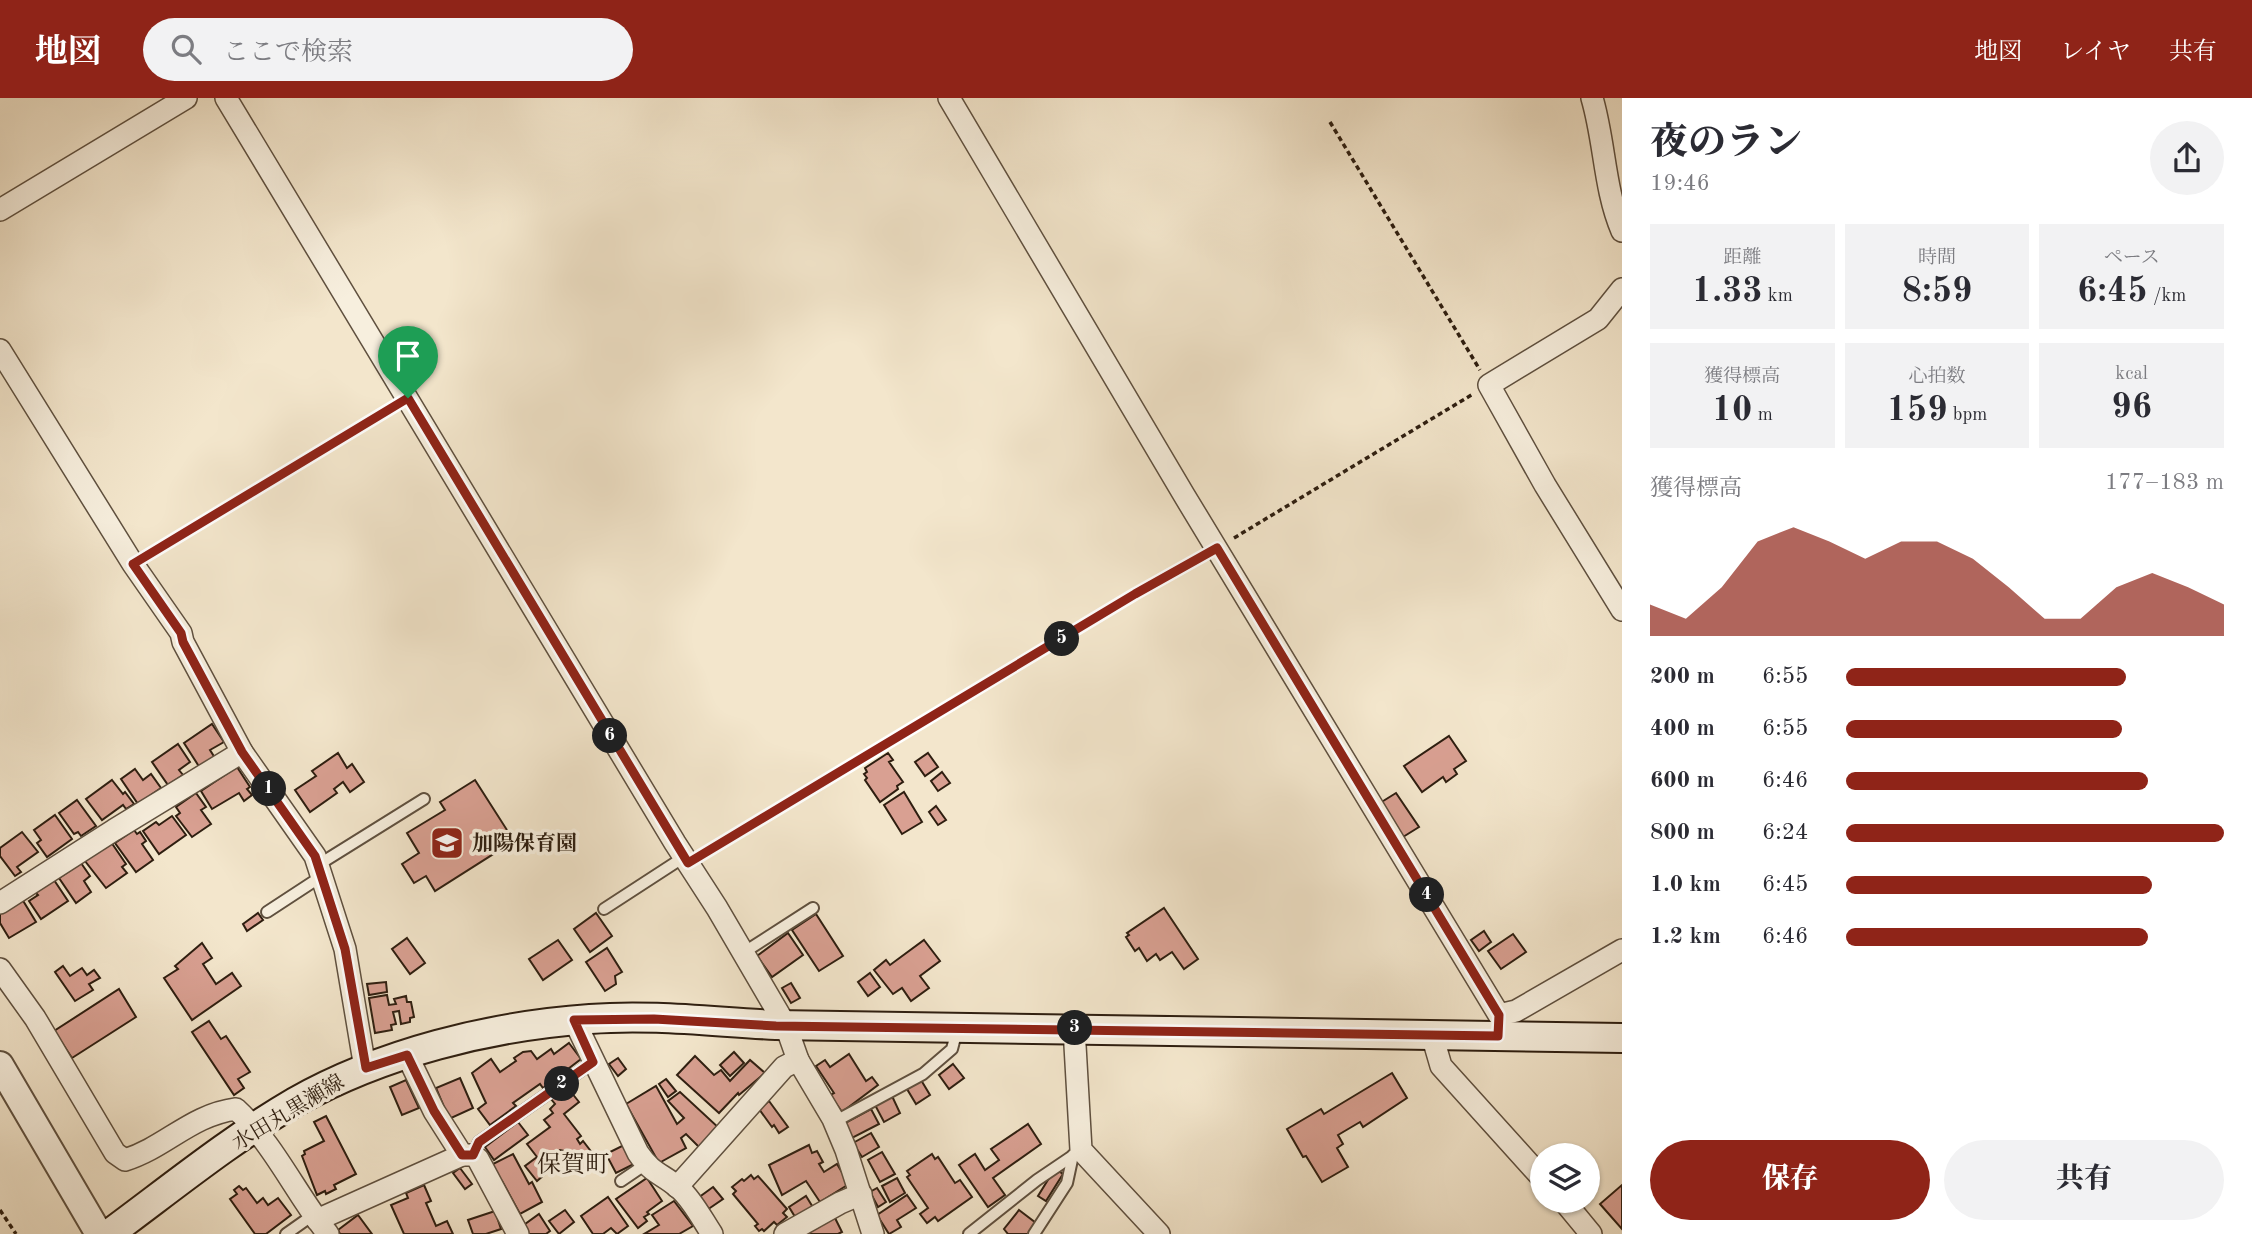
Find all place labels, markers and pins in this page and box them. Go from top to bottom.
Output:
pin [378,326,438,398]
pin: 5 [1044,622,1080,656]
pin: 6 [592,718,628,754]
pin: 1 [252,772,286,806]
school or university icon: 加陽保育園 [428,824,466,862]
place label: 加陽保育園 [472,832,577,855]
pin: 4 [1410,878,1444,912]
pin: 3 [1058,1010,1092,1046]
pin: 2 [544,1066,580,1102]

